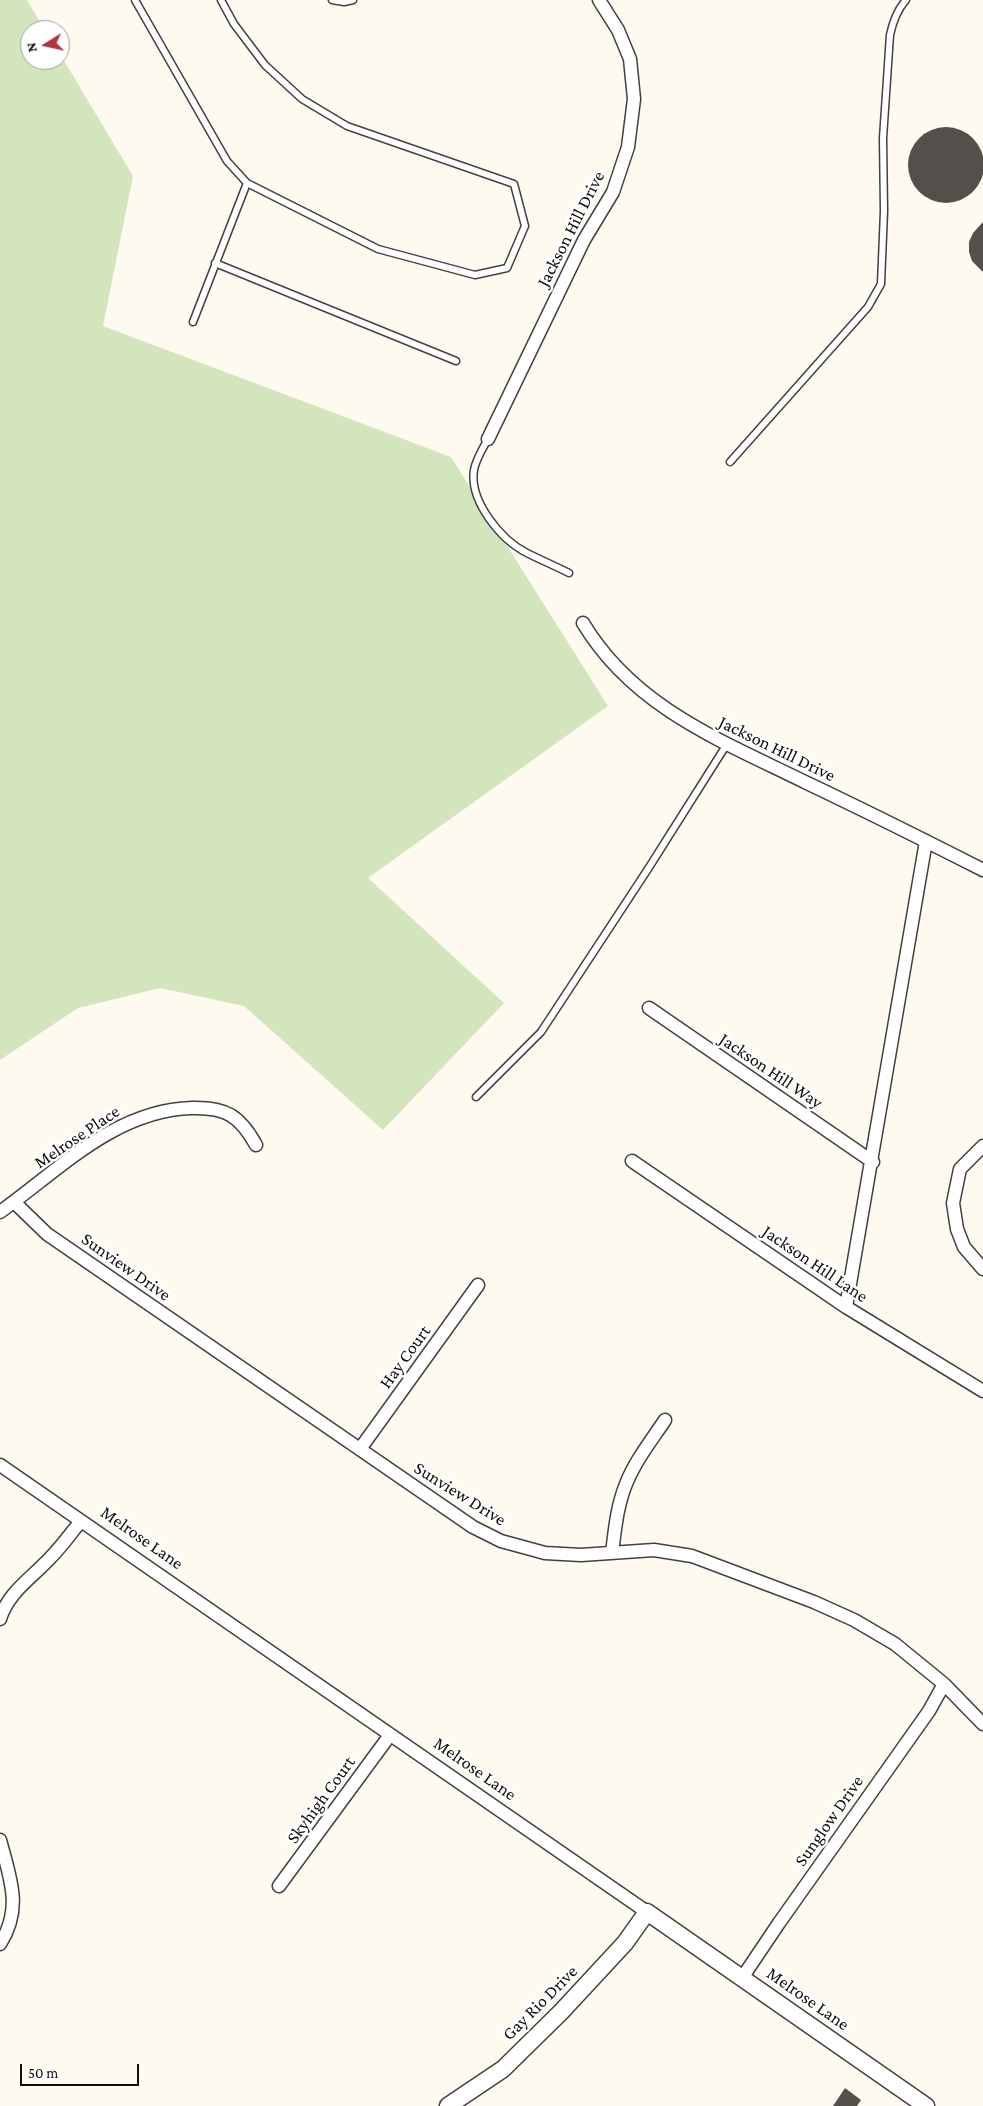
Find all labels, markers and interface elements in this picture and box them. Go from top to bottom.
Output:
north arrow [20,20,70,70]
text: N [23,41,40,54]
street label: Jackson Hill Drive [533,167,609,291]
street label: Jackson Hill Drive [715,711,839,787]
street label: Jackson Hill Way [715,1028,827,1114]
street label: Melrose Place [30,1101,124,1173]
street label: Jackson Hill Lane [758,1221,872,1307]
street label: Sunview Drive [77,1228,175,1306]
street label: Hay Court [375,1321,435,1393]
street label: Sunview Drive [410,1457,510,1531]
street label: Melrose Lane [97,1502,187,1574]
street label: Melrose Lane [430,1733,520,1805]
street label: Skyhigh Court [282,1752,360,1848]
street label: Sunglow Drive [790,1772,868,1870]
street label: Gay Rio Drive [498,1961,582,2045]
street label: Melrose Lane [763,1963,853,2035]
scale bar [22,2054,141,2086]
text: 50 m [28,2065,58,2081]

